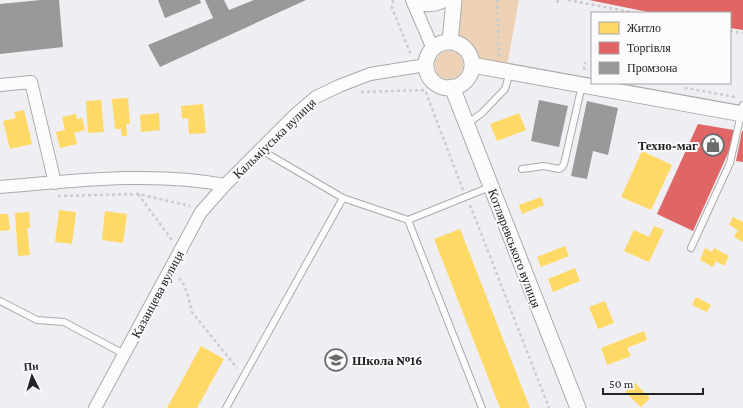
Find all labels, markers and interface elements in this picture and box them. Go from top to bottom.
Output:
legend [591,12,731,84]
text: Житло [627,21,661,35]
text: Торгівля [627,41,671,55]
text: Промзона [627,61,678,75]
street label: Кальміуська вулиця [230,95,319,182]
shop icon: Техно-маг [700,132,726,158]
place label: Техно-маг [638,138,698,153]
street label: Котляревського вулиця [485,187,544,310]
street label: Казанцева вулиця [128,248,187,341]
school or university icon: Школа №16 [323,347,349,373]
place label: Школа №16 [352,353,422,368]
north arrow [12,356,52,396]
text: Пн [23,359,40,373]
scale bar [603,370,703,396]
text: 50 m [609,377,634,391]

